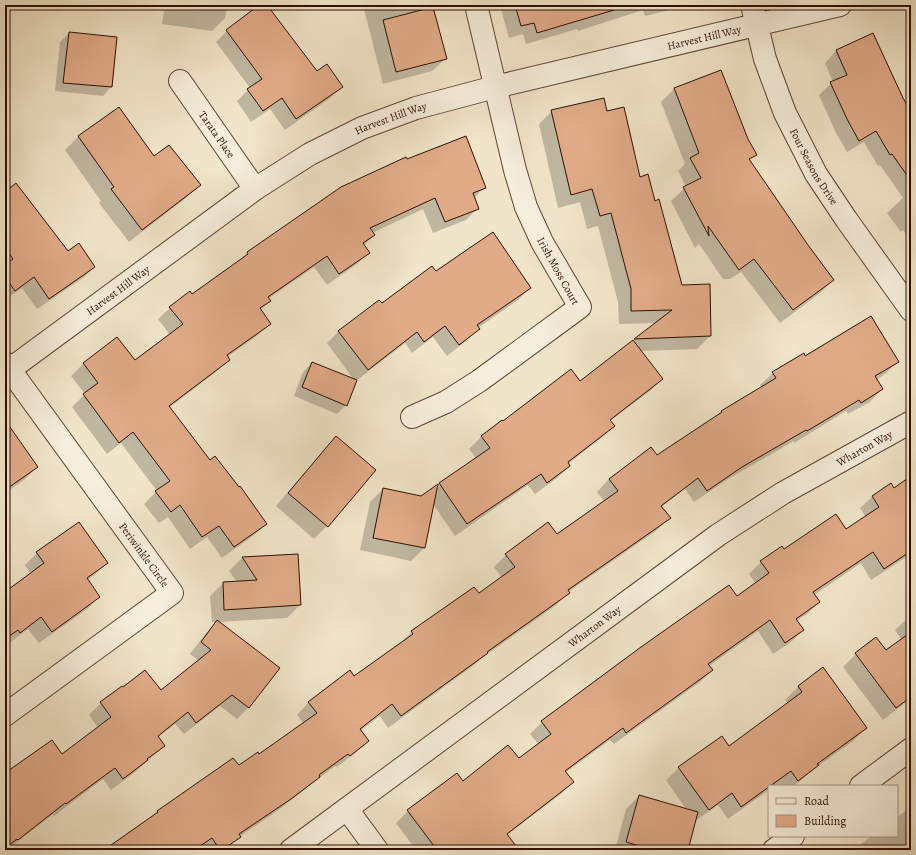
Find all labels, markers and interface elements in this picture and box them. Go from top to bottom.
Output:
street label: Harvest Hill Way [666,21,743,53]
street label: Harvest Hill Way [352,98,428,138]
street label: Tarata Place [195,108,239,161]
street label: Four Seasons Drive [786,126,842,208]
street label: Irish Moss Court [533,234,583,308]
street label: Harvest Hill Way [83,262,153,318]
street label: Wharton Way [833,426,895,470]
street label: Periwinkle Circle [116,520,173,590]
street label: Wharton Way [564,602,624,651]
legend [768,785,898,837]
text: Road [804,793,830,809]
text: Building [804,813,846,829]

